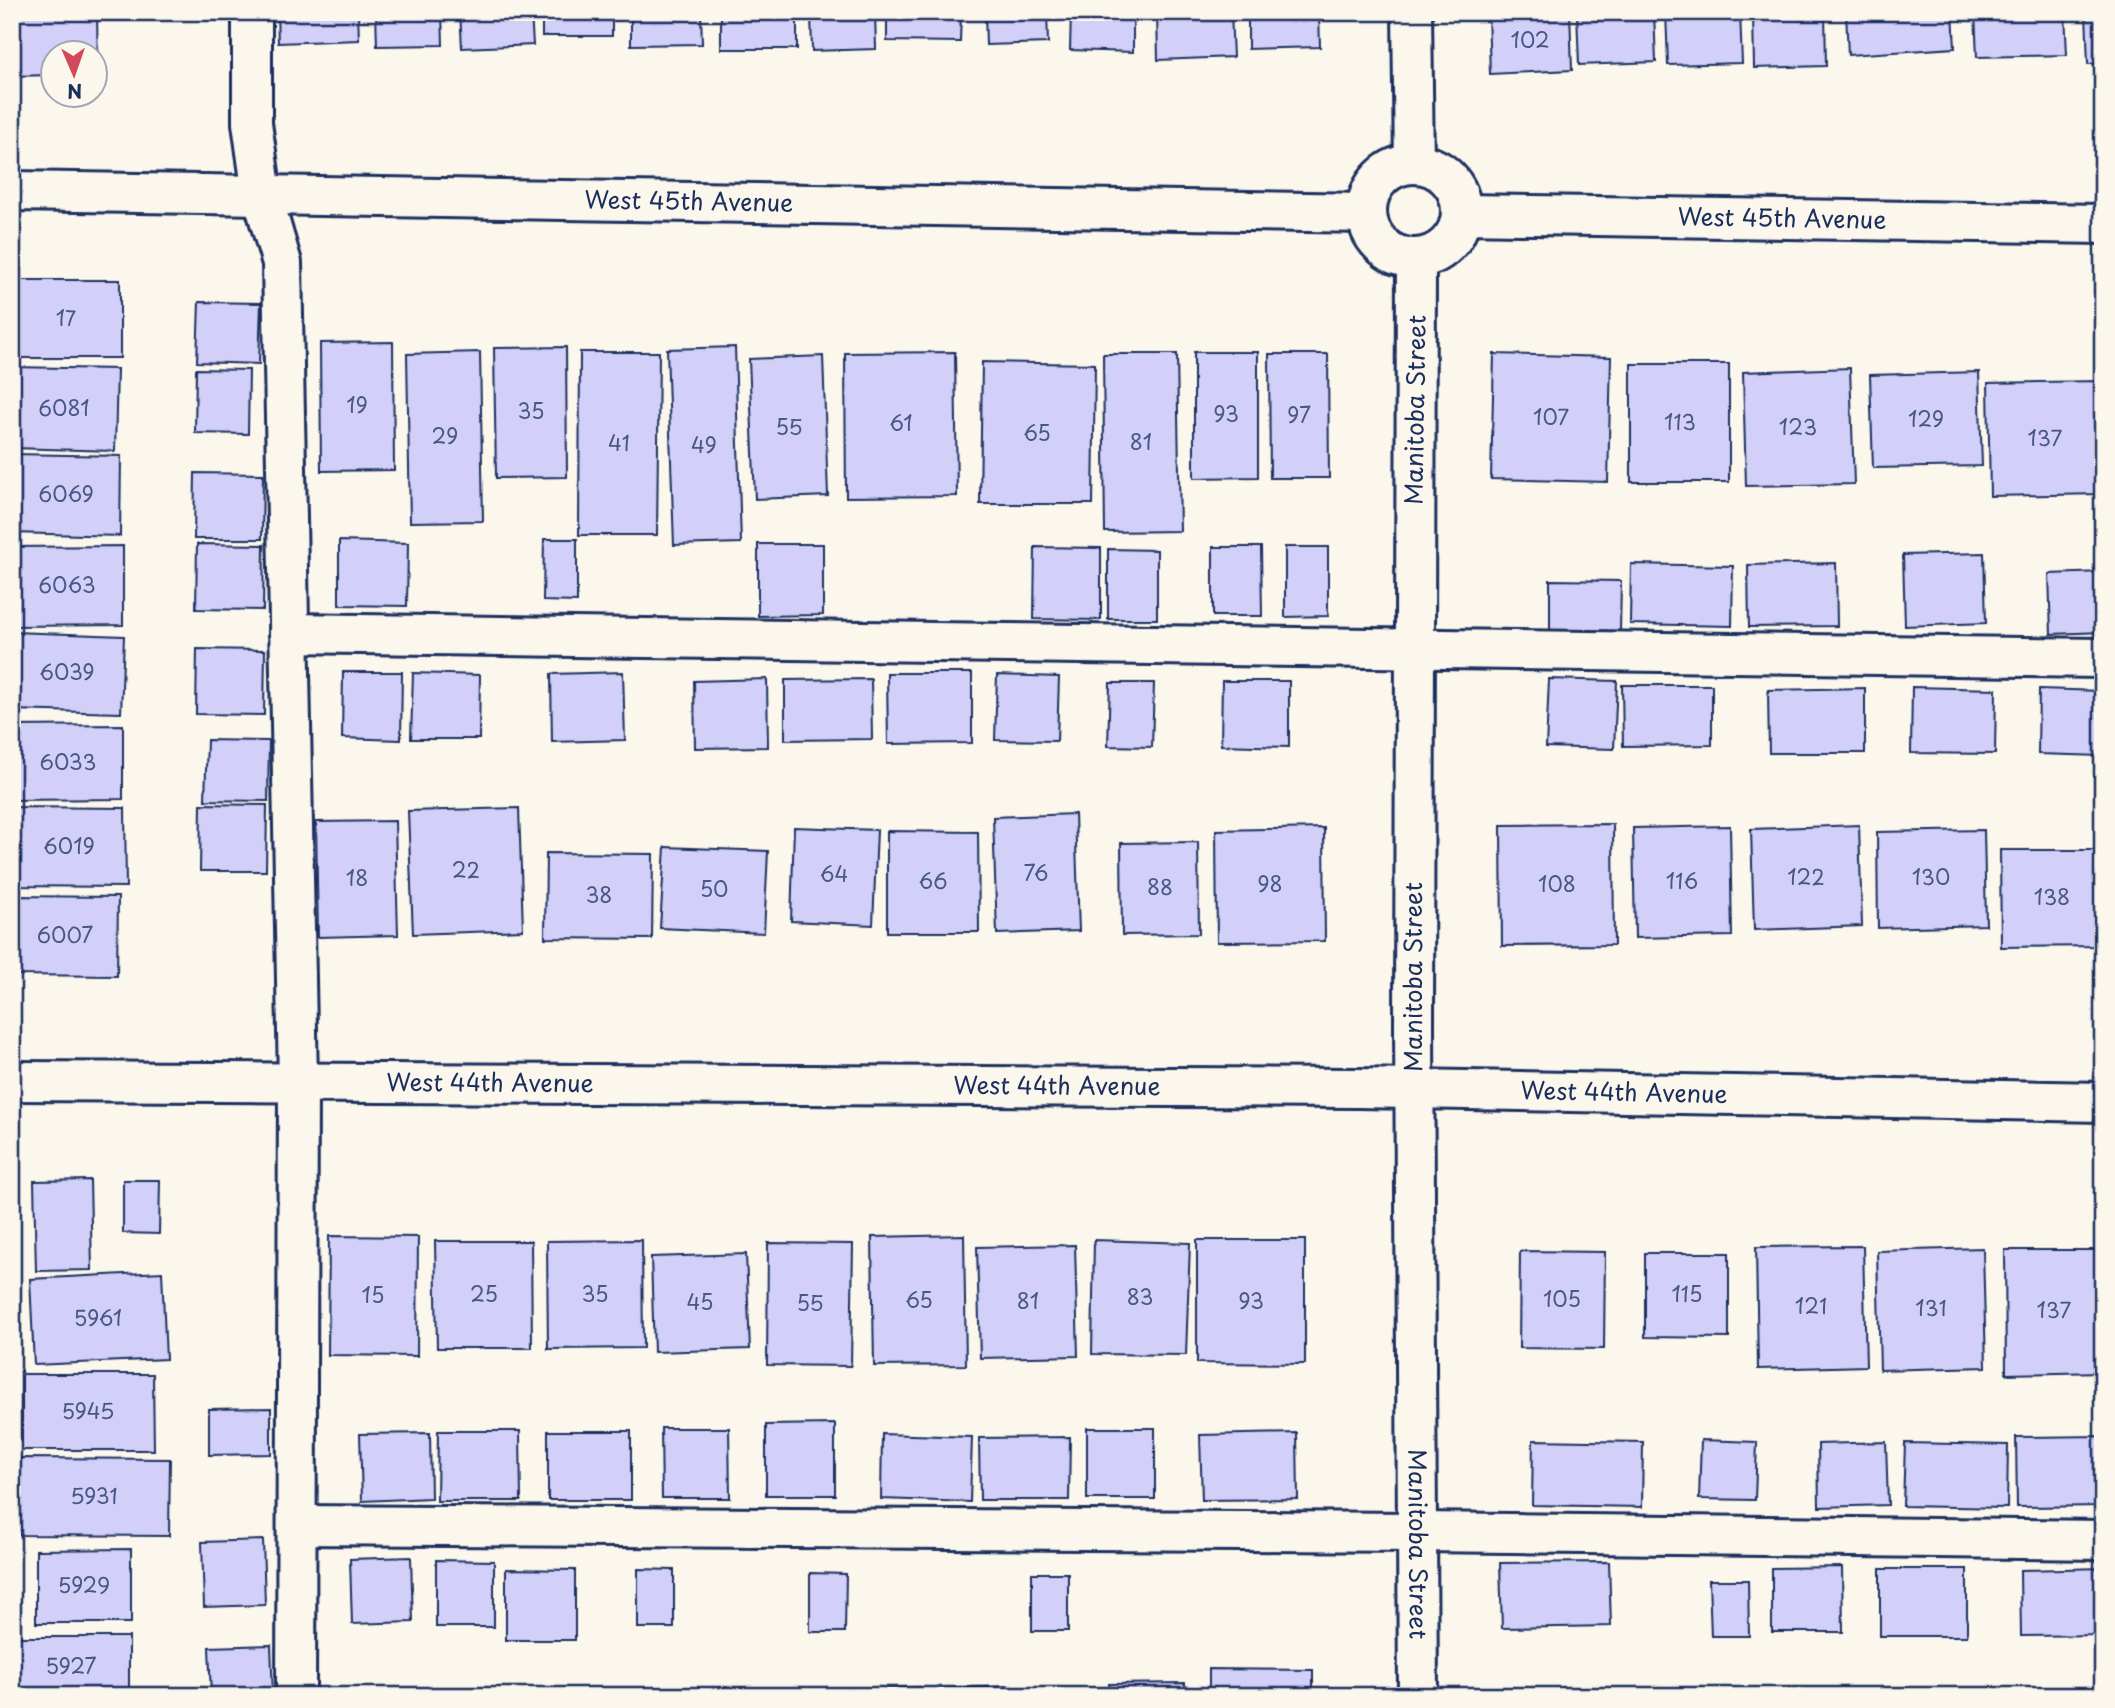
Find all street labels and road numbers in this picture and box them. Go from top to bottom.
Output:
street label: West 45th Avenue [584,180,794,220]
street label: West 45th Avenue [1677,197,1887,237]
street label: Manitoba Street [1394,315,1434,505]
street label: Manitoba Street [1394,882,1430,1072]
street label: West 44th Avenue [386,1063,594,1100]
street label: West 44th Avenue [953,1066,1161,1103]
street label: West 44th Avenue [1520,1071,1728,1111]
street label: Manitoba Street [1401,1449,1438,1639]

